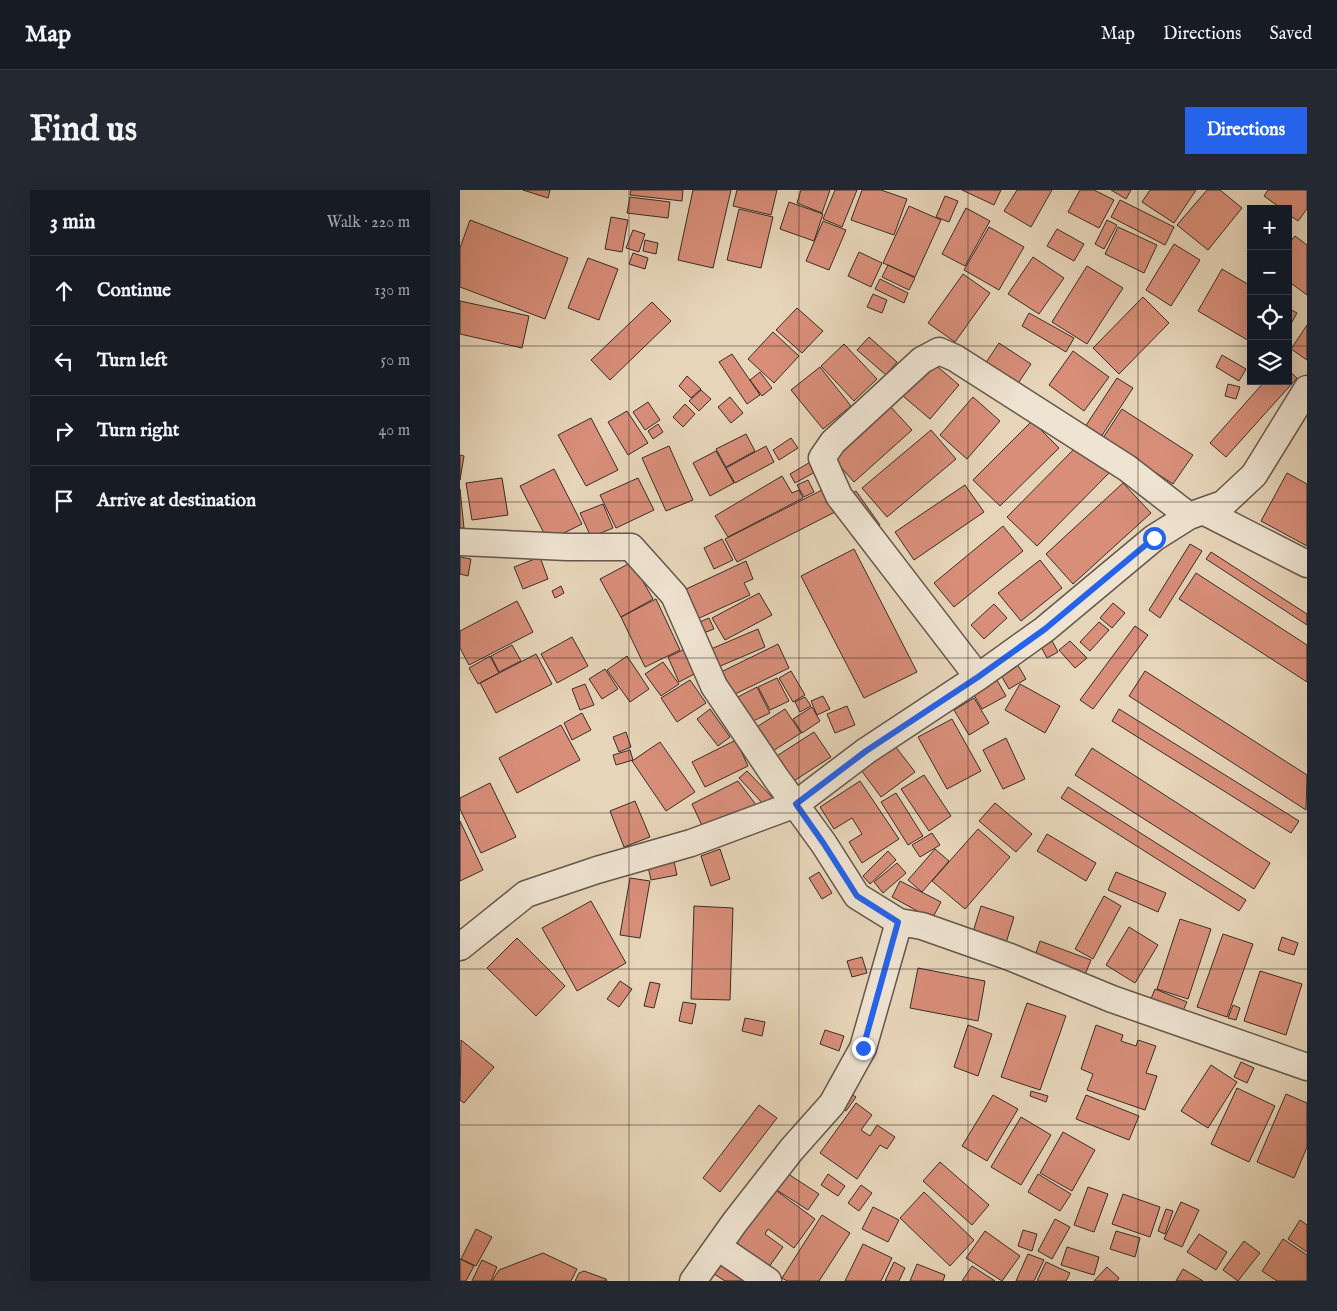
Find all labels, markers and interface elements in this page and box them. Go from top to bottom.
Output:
text: Map [25,19,71,50]
text: Map [1101,23,1135,46]
text: Directions [1163,23,1241,46]
text: Saved [1269,23,1312,46]
button: Directions [1185,107,1307,154]
text: Find us [30,108,137,153]
map controls [1247,205,1292,385]
button: + [1247,205,1292,250]
text: 3 min [50,209,95,236]
text: Walk · 220 m [327,213,410,233]
button: − [1247,250,1292,295]
icon: ahead [50,277,78,305]
text: Continue [97,279,171,303]
text: 130 m [374,281,410,301]
button: locate [1247,295,1292,340]
button: layers [1247,340,1292,385]
icon: left [50,347,78,375]
text: Turn left [97,349,168,373]
text: 50 m [381,351,410,371]
icon: right [50,417,78,445]
text: Turn right [97,419,179,443]
text: 40 m [378,421,410,441]
icon: arrive [50,487,78,515]
text: Arrive at destination [97,489,256,513]
route start [1143,527,1166,550]
route end [852,1037,875,1060]

